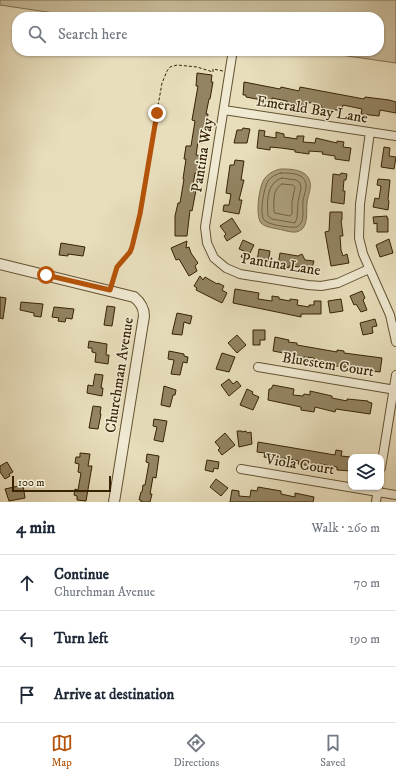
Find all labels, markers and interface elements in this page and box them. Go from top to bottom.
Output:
search box [12,12,384,56]
icon: search [26,23,48,45]
text: Search here [58,25,127,44]
street label: Emerald Bay Lane [255,91,369,128]
route end [148,104,166,122]
street label: Pantina Way [187,116,218,194]
street label: Pantina Lane [240,249,322,280]
route start [37,266,55,284]
street label: Churchman Avenue [101,316,138,434]
street label: Bluestem Court [281,348,375,381]
street label: Viola Court [263,450,336,479]
map controls [348,454,384,490]
button: layers [348,454,384,490]
scale bar [12,474,111,493]
text: 100 m [18,476,44,490]
text: 4 min [16,517,55,539]
text: Walk · 260 m [312,520,380,536]
text: Continue [54,565,109,584]
icon: ahead [16,572,38,594]
text: 70 m [354,575,380,591]
text: Churchman Avenue [54,584,155,600]
icon: left [16,628,38,650]
text: Turn left [54,629,108,648]
text: 190 m [349,631,380,647]
icon: arrive [16,684,38,706]
text: Arrive at destination [54,685,174,704]
tab: Map [51,732,73,770]
tab: Directions [174,732,219,770]
tab: Saved [320,732,345,770]

